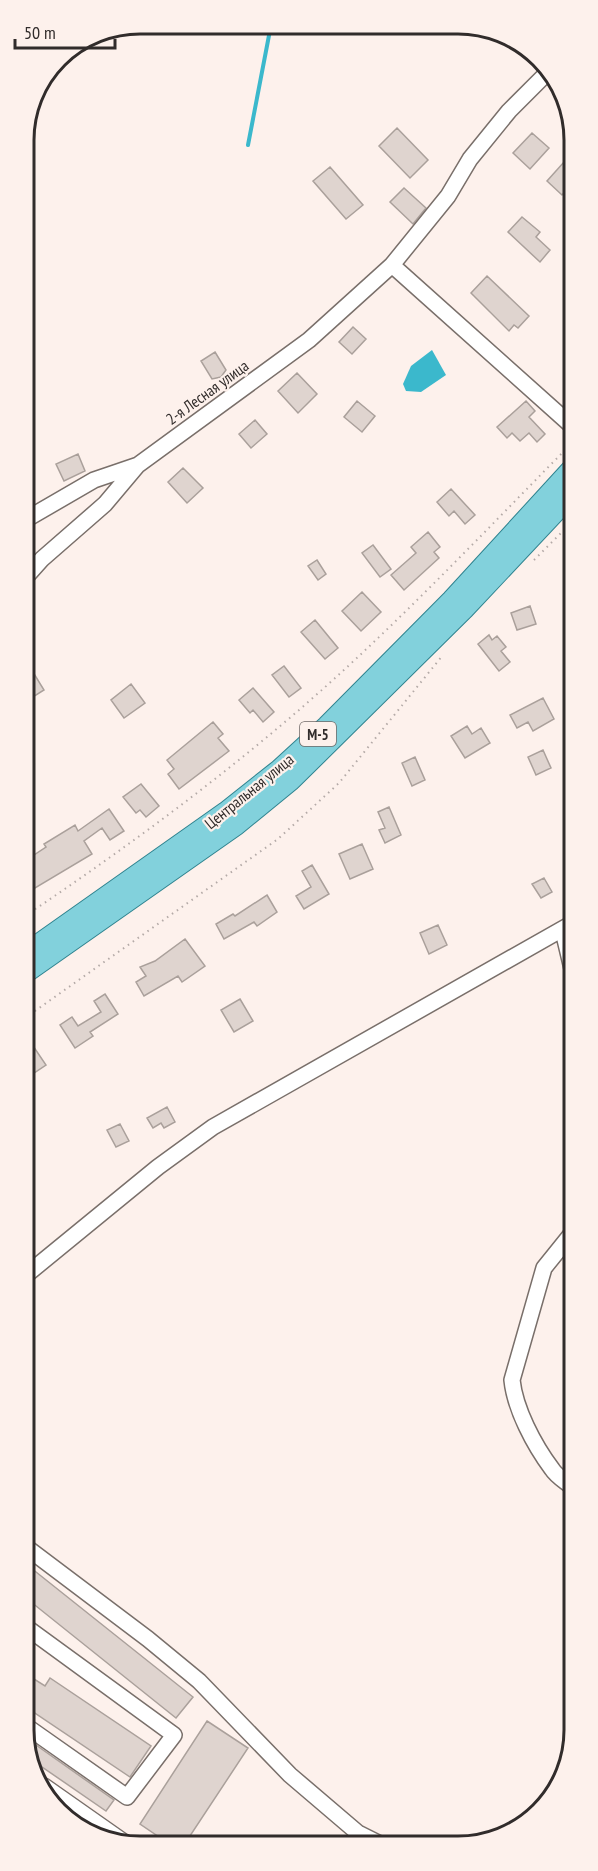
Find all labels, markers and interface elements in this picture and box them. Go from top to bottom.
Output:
scale bar [15,12,116,50]
text: 50 m [24,21,56,44]
street label: 2-я Лесная улица [162,355,252,429]
road number: М-5 [300,722,336,746]
street label: Центральная улица [200,749,298,833]

